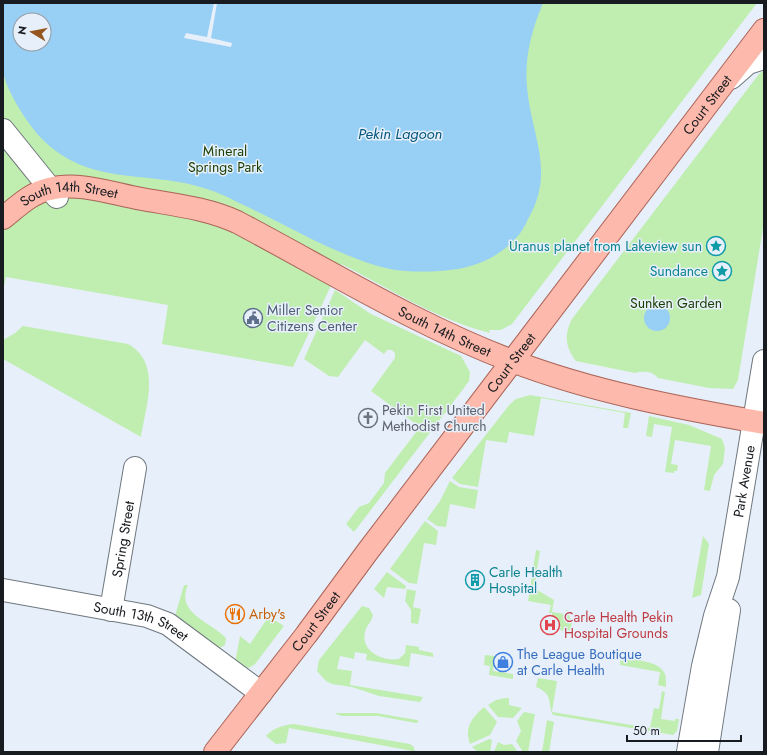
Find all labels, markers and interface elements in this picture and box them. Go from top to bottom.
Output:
north arrow [12,12,52,52]
text: N [14,25,31,36]
street label: Court Street [678,70,737,139]
water label: Pekin Lagoon [358,123,442,145]
park label: Mineral Springs Park [188,141,263,177]
street label: South 14th Street [16,176,120,211]
place icon: Uranus planet from Lakeview sun [705,235,727,257]
place label: Uranus planet from Lakeview sun [509,236,702,256]
place icon: Sundance [711,260,733,282]
place label: Sundance [650,261,708,281]
park label: Sunken Garden [630,293,722,313]
place label: Miller Senior Citizens Center [267,300,358,336]
street label: South 14th Street [395,301,495,362]
public building icon: Miller Senior Citizens Center [242,307,264,329]
street label: Court Street [482,328,541,397]
place label: Pekin First United Methodist Church [382,400,487,436]
church icon: Pekin First United Methodist Church [357,407,379,429]
street label: Park Avenue [728,444,760,519]
street label: Spring Street [107,499,139,579]
place label: Carle Health Hospital [489,562,563,598]
building icon: Carle Health Hospital [464,569,486,591]
street label: Court Street [287,587,345,656]
street label: South 13th Street [92,597,193,646]
restaurant icon: Arby's [224,603,246,625]
place label: Arby's [249,604,286,624]
place label: Carle Health Pekin Hospital Grounds [564,607,673,643]
hospital icon: Carle Health Pekin Hospital Grounds [539,614,561,636]
place label: The League Boutique at Carle Health [517,644,642,680]
shop icon: The League Boutique at Carle Health [492,651,514,673]
scale bar [627,717,741,743]
text: 50 m [633,722,660,740]

